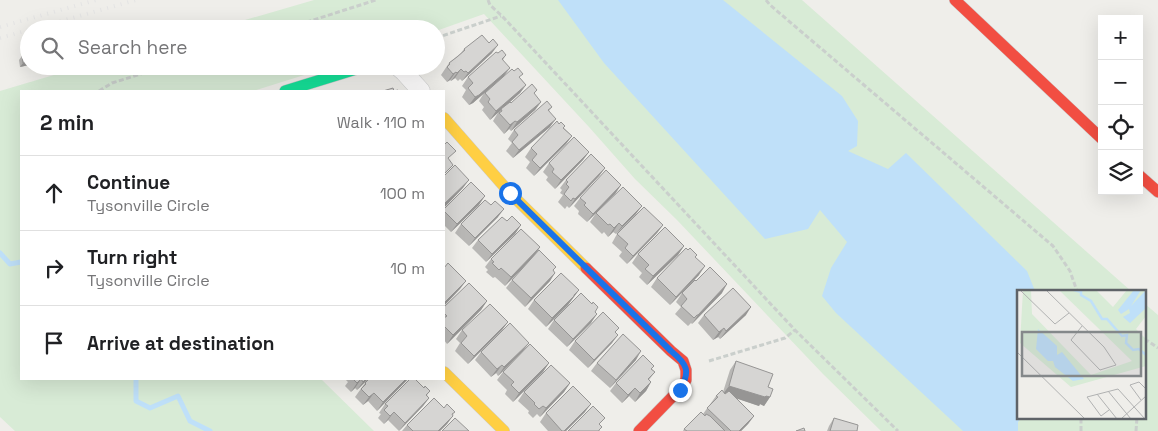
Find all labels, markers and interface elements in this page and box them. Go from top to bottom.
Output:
map controls [1098,15,1143,195]
button: + [1098,15,1143,60]
search box [20,20,445,75]
icon: search [38,34,66,62]
text: Search here [78,35,188,60]
button: − [1098,60,1143,105]
button: locate [1098,105,1143,150]
text: 2 min [40,109,94,136]
text: Walk · 110 m [337,112,425,133]
button: layers [1098,150,1143,195]
text: Continue [87,170,170,195]
icon: ahead [40,179,68,207]
route start [499,182,522,205]
text: 100 m [380,183,425,204]
text: Tysonville Circle [87,195,210,216]
text: Turn right [87,245,177,270]
icon: right [40,254,68,282]
text: 10 m [390,258,425,279]
text: Tysonville Circle [87,270,210,291]
inset map [1017,290,1146,418]
icon: arrive [40,329,68,357]
text: Arrive at destination [87,331,275,356]
route end [669,379,692,402]

